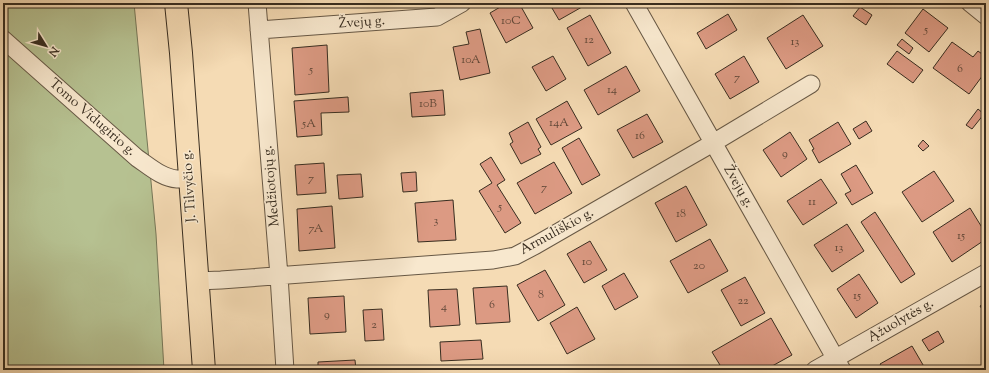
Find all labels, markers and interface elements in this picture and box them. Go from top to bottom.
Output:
street label: Žvejų g. [338,11,386,35]
house number: 10C [501,12,521,30]
house number: 5 [923,21,928,39]
north arrow [26,26,66,66]
house number: 12 [584,31,594,49]
house number: 13 [791,33,800,51]
text: N [44,42,63,60]
house number: 10A [461,51,481,69]
house number: 6 [957,60,963,78]
house number: 5 [308,61,313,79]
house number: 7 [734,69,740,87]
street label: Tomo Vidugirio g. [44,75,140,161]
house number: 14 [607,81,617,99]
house number: 10B [419,95,437,113]
house number: 14A [549,114,569,132]
house number: 5A [301,115,316,133]
house number: 16 [635,127,645,145]
street label: Medžiotojų g. [258,145,286,227]
house number: 9 [782,145,788,163]
street label: J. Tilvyčio g. [177,149,203,224]
street label: Žvejų g. [718,162,758,212]
house number: 7 [308,170,314,188]
house number: 7 [541,179,547,197]
house number: 11 [808,193,816,211]
house number: 5 [497,198,502,216]
street label: Armuliškio g. [516,203,598,261]
house number: 18 [676,205,686,223]
house number: 3 [434,212,439,230]
house number: 7A [309,220,324,238]
house number: 15 [957,227,965,245]
house number: 13 [835,239,844,257]
house number: 10 [582,253,592,271]
house number: 20 [693,257,705,275]
house number: 8 [538,286,544,304]
house number: 15 [853,287,861,305]
house number: 22 [737,292,749,310]
street label: Ąžuolytės g. [864,294,938,348]
house number: 6 [489,296,495,314]
house number: 4 [441,298,447,316]
house number: 9 [324,306,330,324]
house number: 2 [371,316,377,334]

